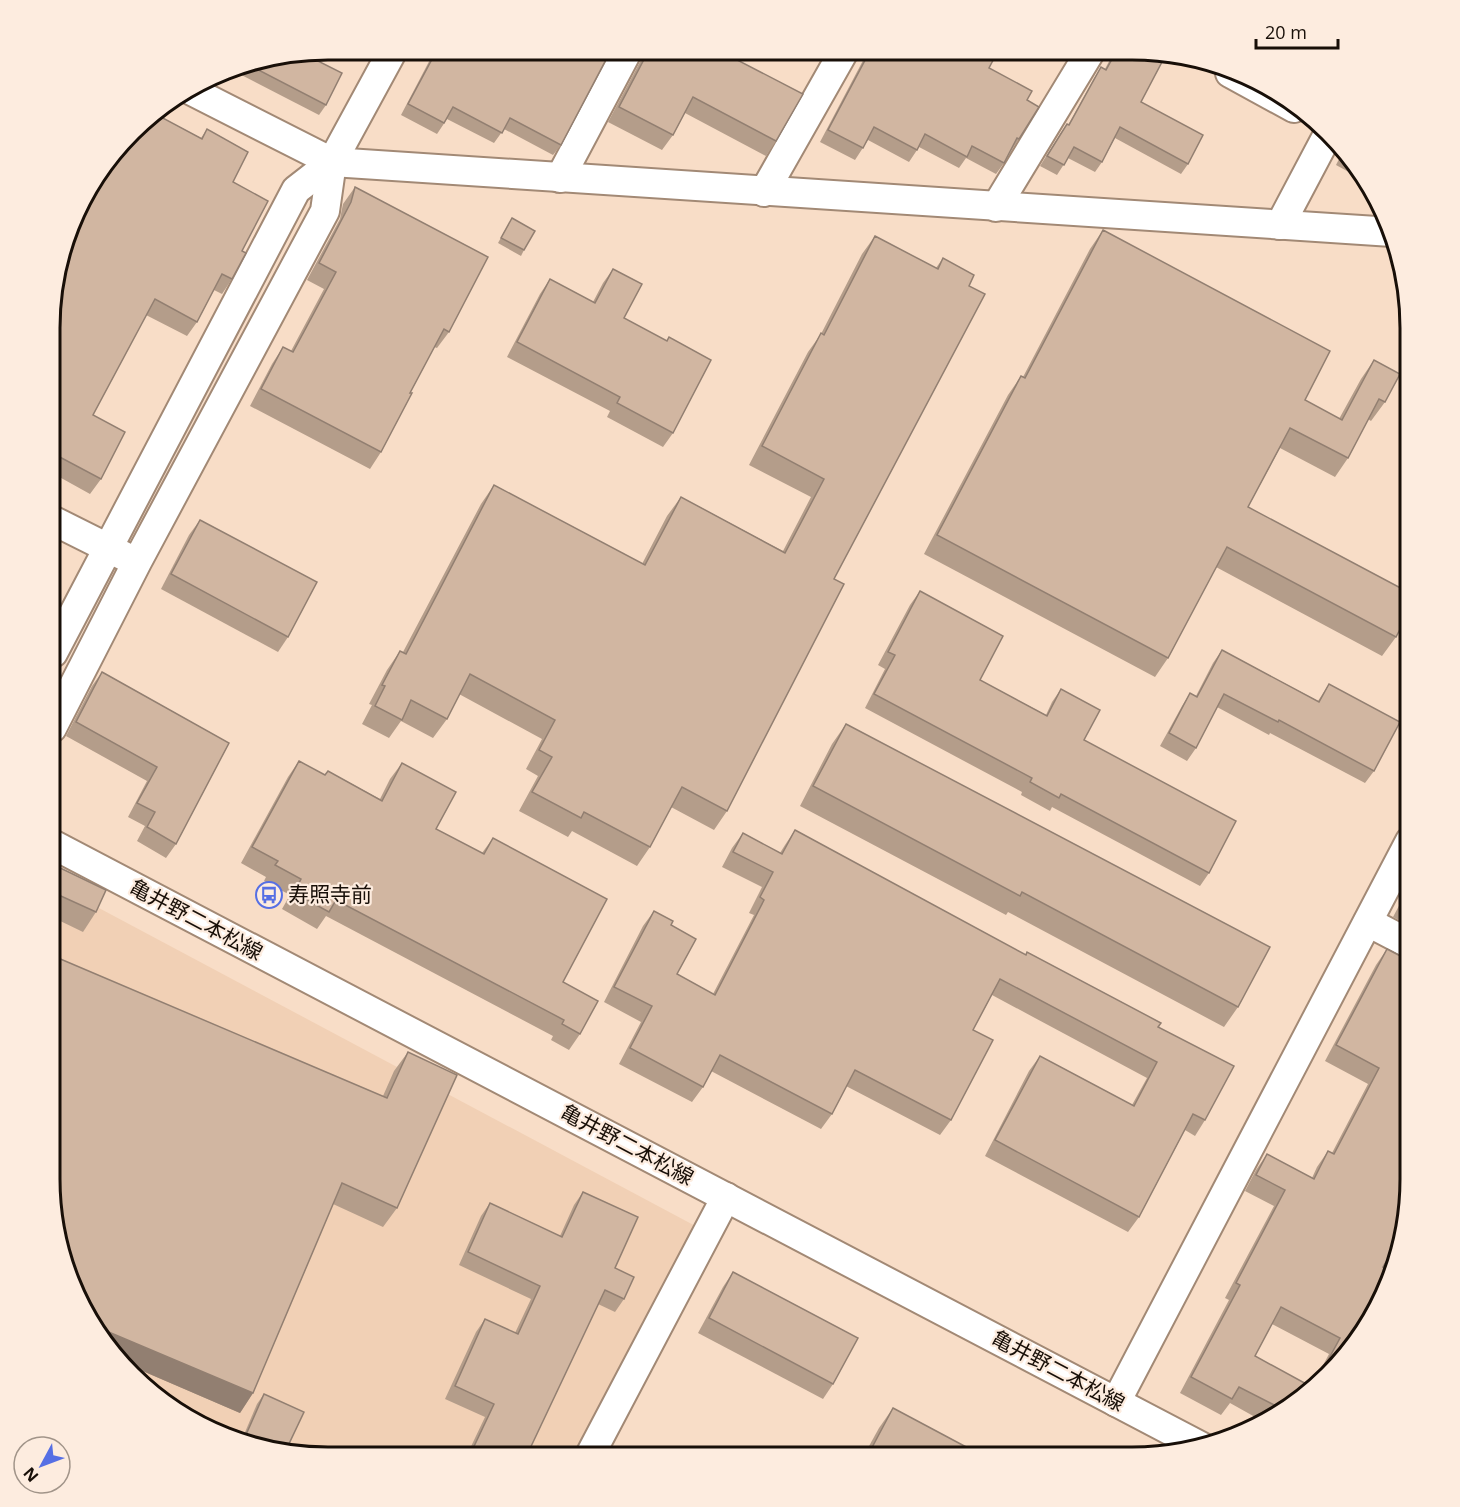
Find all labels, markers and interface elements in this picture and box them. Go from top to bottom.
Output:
scale bar [1256,12,1338,50]
text: 20 m [1265,20,1307,44]
street label: 亀井野二本松線 [125,872,268,966]
bus stop icon: 寿照寺前 [254,880,284,910]
place label: 寿照寺前 [288,880,372,908]
street label: 亀井野二本松線 [556,1097,699,1191]
street label: 亀井野二本松線 [987,1323,1130,1417]
north arrow [12,1435,72,1495]
text: N [18,1463,43,1487]

